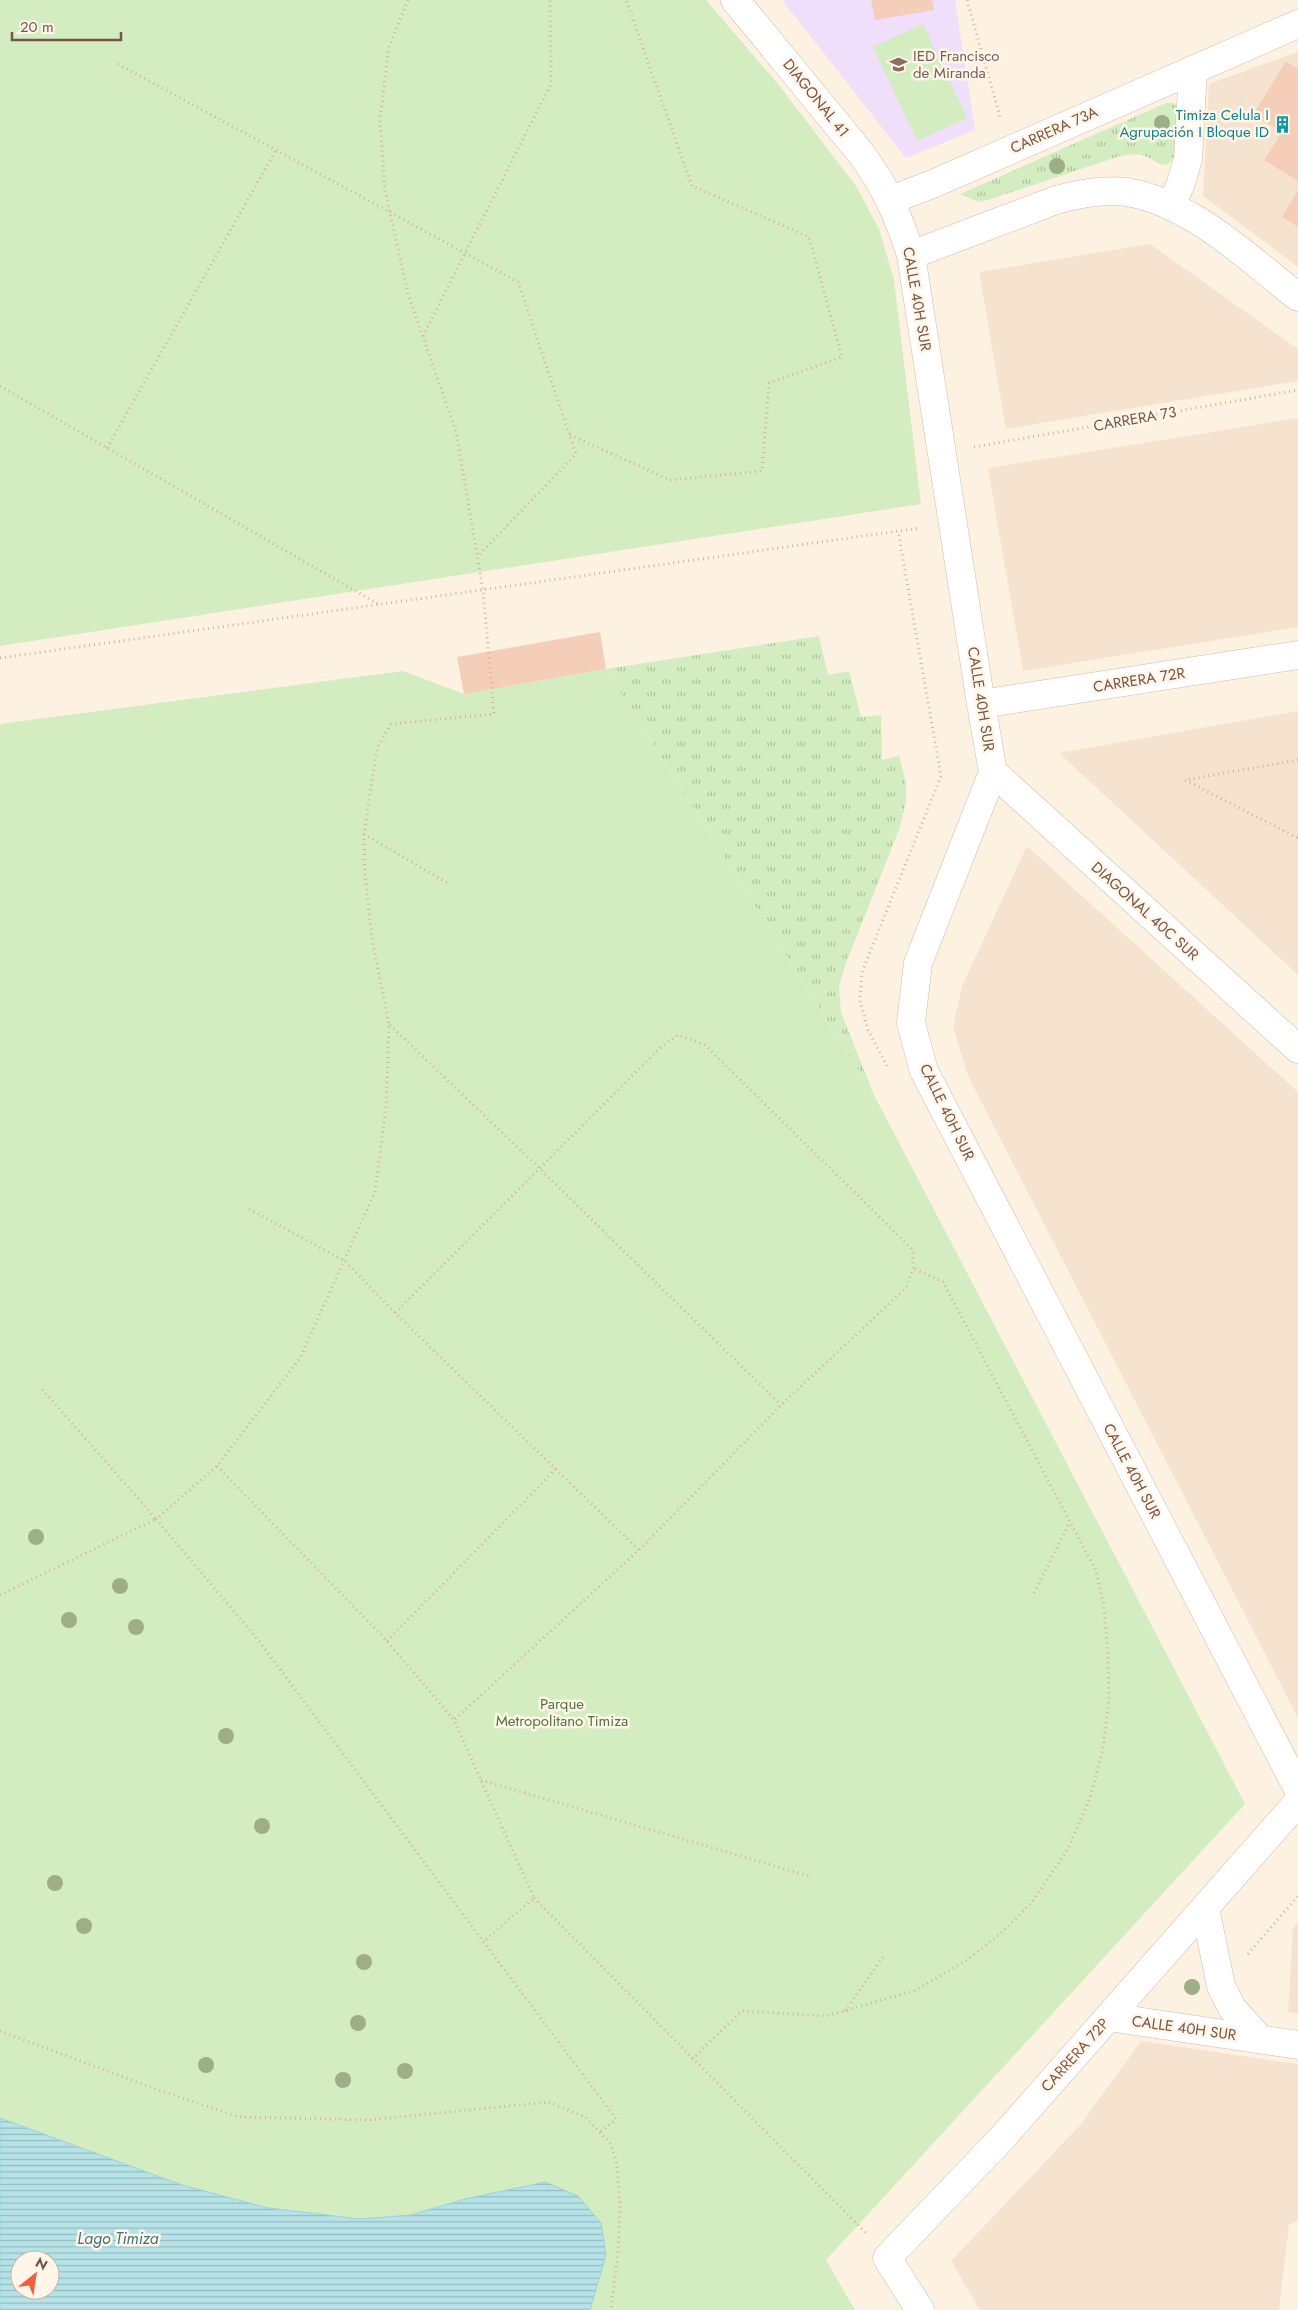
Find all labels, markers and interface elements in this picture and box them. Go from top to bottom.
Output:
scale bar [12,10,121,42]
text: 20 m [20,16,54,38]
place label: IED Francisco de Miranda [913,45,1000,84]
street label: DIAGONAL 41 [778,54,854,142]
school or university icon: IED Francisco de Miranda [889,55,909,75]
street label: CARRERA 73A [1007,101,1101,159]
place label: Timiza Celula I Agrupación I Bloque ID [1119,104,1269,143]
building icon: Timiza Celula I Agrupación I Bloque ID [1273,114,1293,134]
street label: CALLE 40H SUR [897,245,937,353]
street label: CARRERA 73 [1092,401,1178,437]
street label: CALLE 40H SUR [962,645,1000,753]
street label: CARRERA 72R [1092,662,1187,698]
street label: DIAGONAL 40C SUR [1086,857,1204,966]
street label: CALLE 40H SUR [914,1060,980,1165]
street label: CALLE 40H SUR [1098,1419,1167,1523]
park label: Parque Metropolitano Timiza [496,1693,628,1732]
street label: CALLE 40H SUR [1130,2010,1238,2046]
street label: CARRERA 72P [1036,2013,1114,2097]
water label: Lago Timiza [77,2227,159,2250]
north arrow [10,2250,60,2300]
text: N [32,2252,51,2275]

